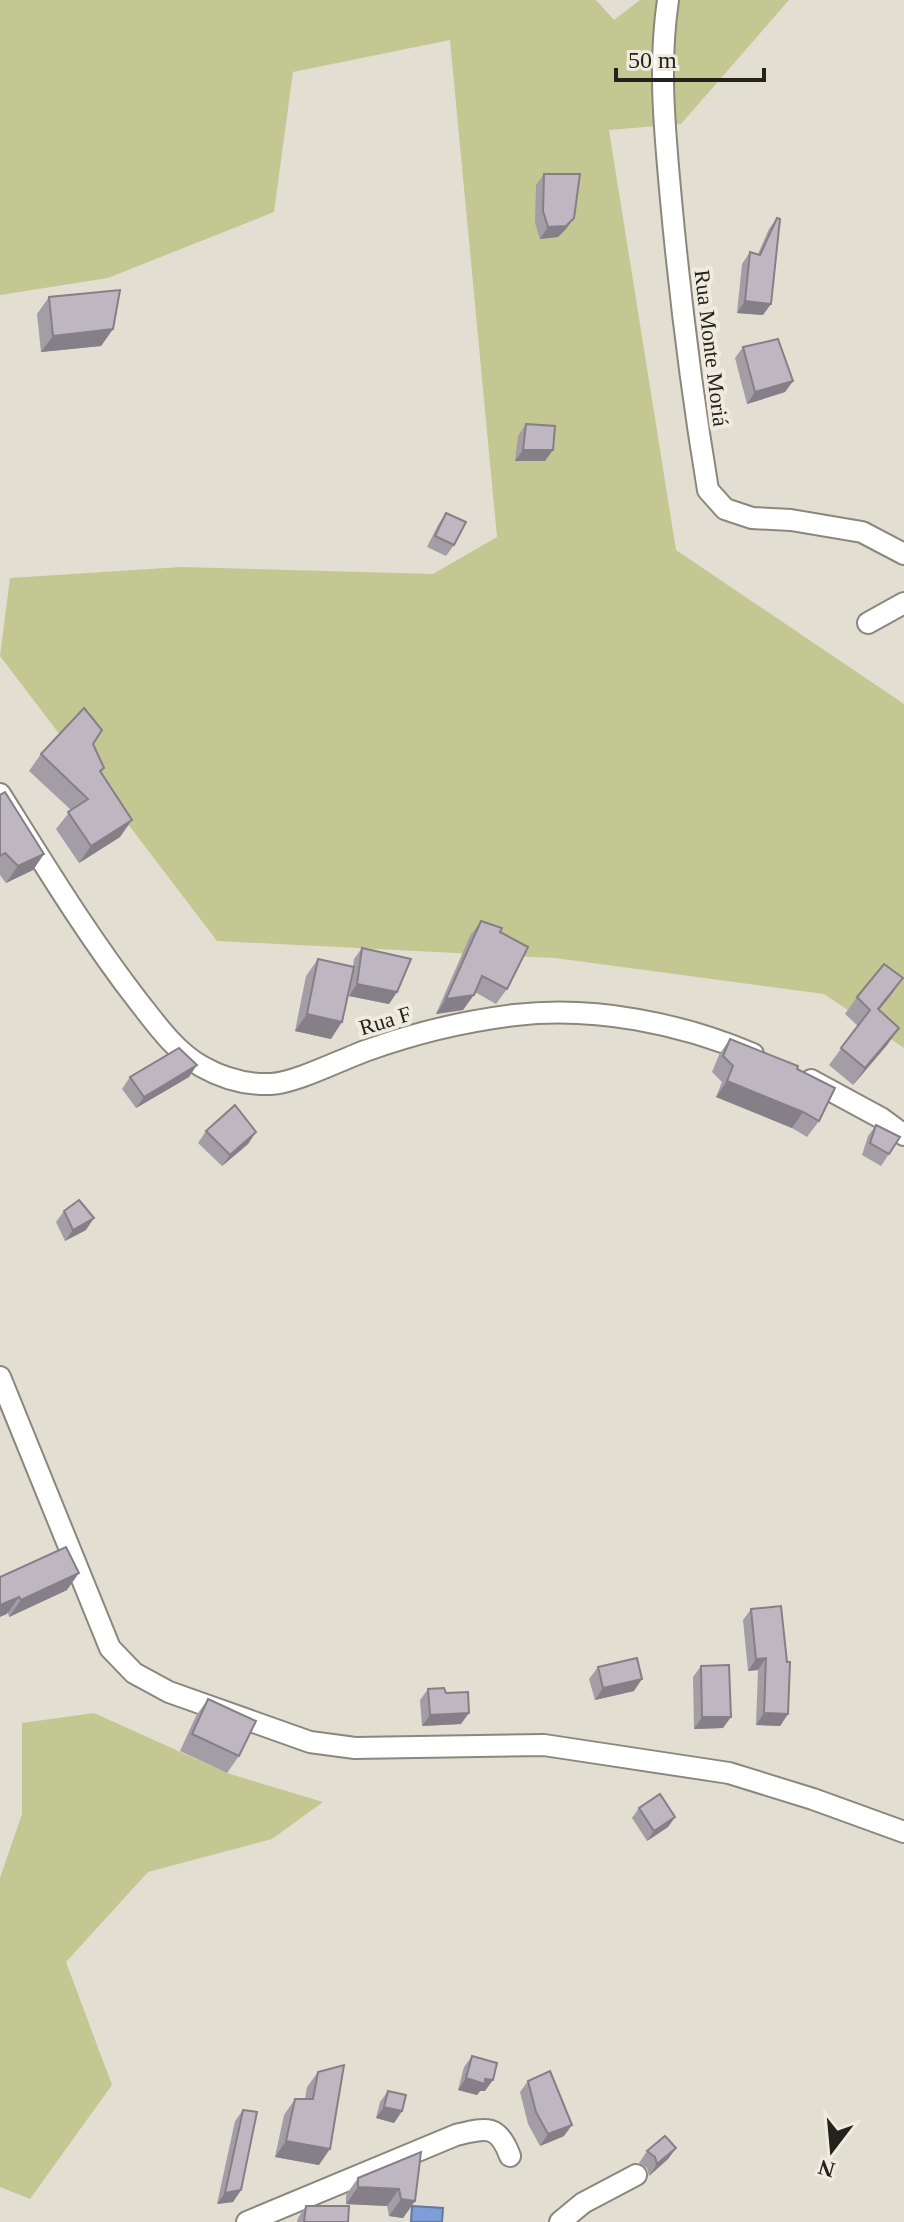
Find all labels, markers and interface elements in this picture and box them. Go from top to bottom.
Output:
scale bar [616,32,764,82]
text: 50 m [628,47,677,73]
street label: Rua Monte Moriá [689,268,734,428]
street label: Rua F [356,1001,414,1040]
north arrow [792,2110,872,2190]
text: N [815,2155,838,2183]

